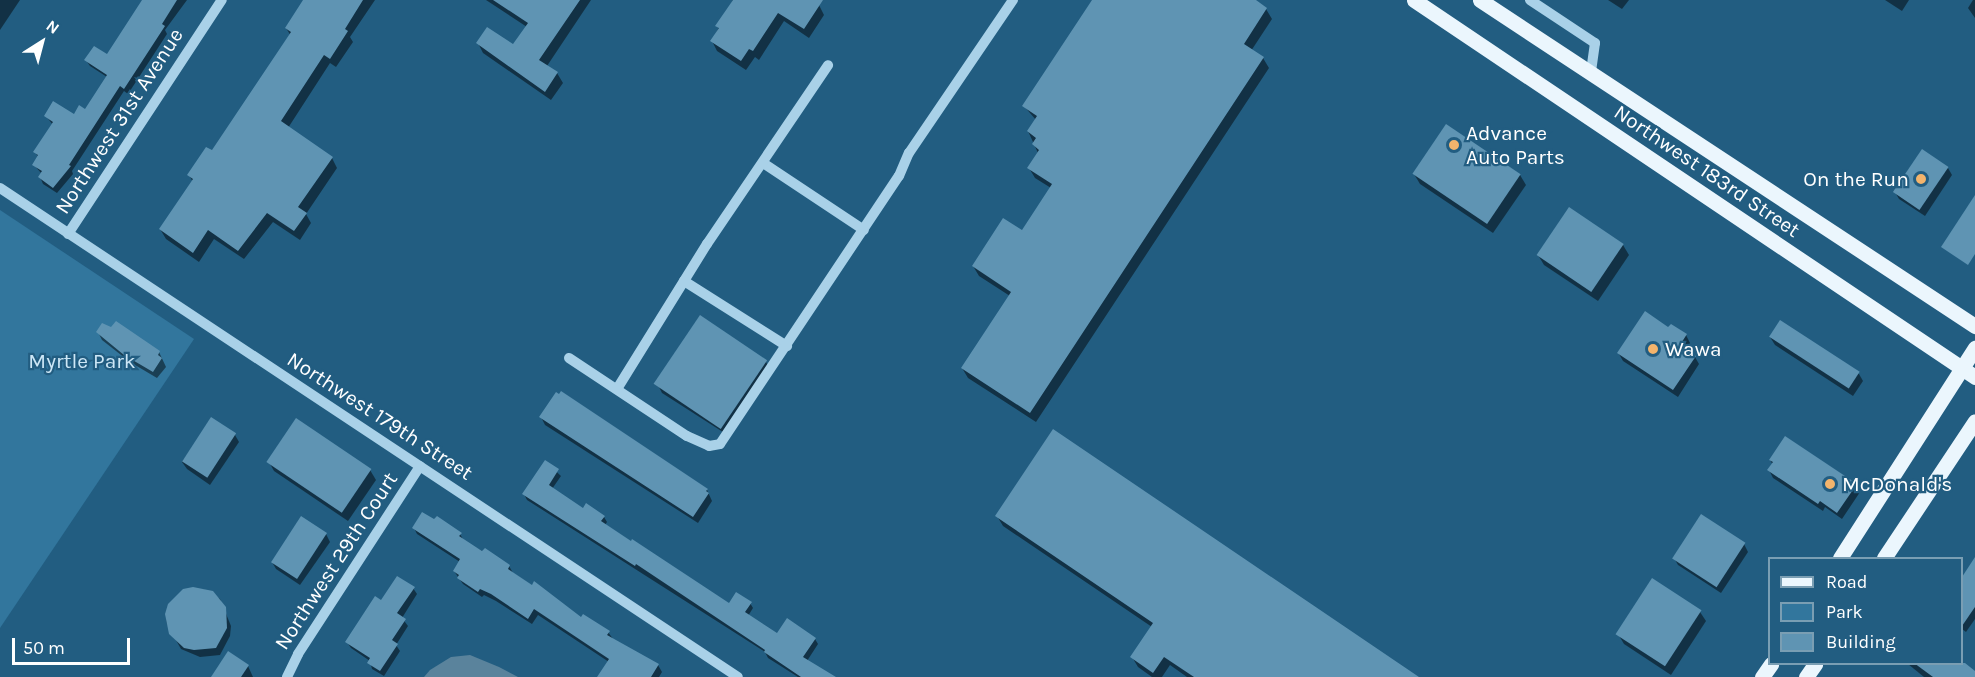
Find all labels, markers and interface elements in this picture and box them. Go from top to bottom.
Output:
north arrow [12,12,72,72]
street label: Northwest 31st Avenue [50,23,188,219]
street label: Northwest 183rd Street [1609,99,1805,243]
place label: Advance Auto Parts [1466,120,1565,170]
marker: Advance Auto Parts [1447,138,1461,152]
place label: On the Run [1803,166,1909,192]
marker: On the Run [1914,172,1928,186]
place label: Wawa [1665,336,1721,362]
marker: Wawa [1646,342,1660,356]
street label: Northwest 179th Street [283,347,477,485]
park label: Myrtle Park [28,348,136,374]
street label: Northwest 29th Court [269,468,403,654]
place label: McDonald's [1842,471,1952,497]
marker: McDonald's [1823,477,1837,491]
legend [1768,557,1963,665]
text: Road [1826,571,1867,593]
text: Park [1826,601,1863,623]
scale bar [15,626,134,664]
text: Building [1826,631,1896,653]
text: 50 m [23,637,65,659]

